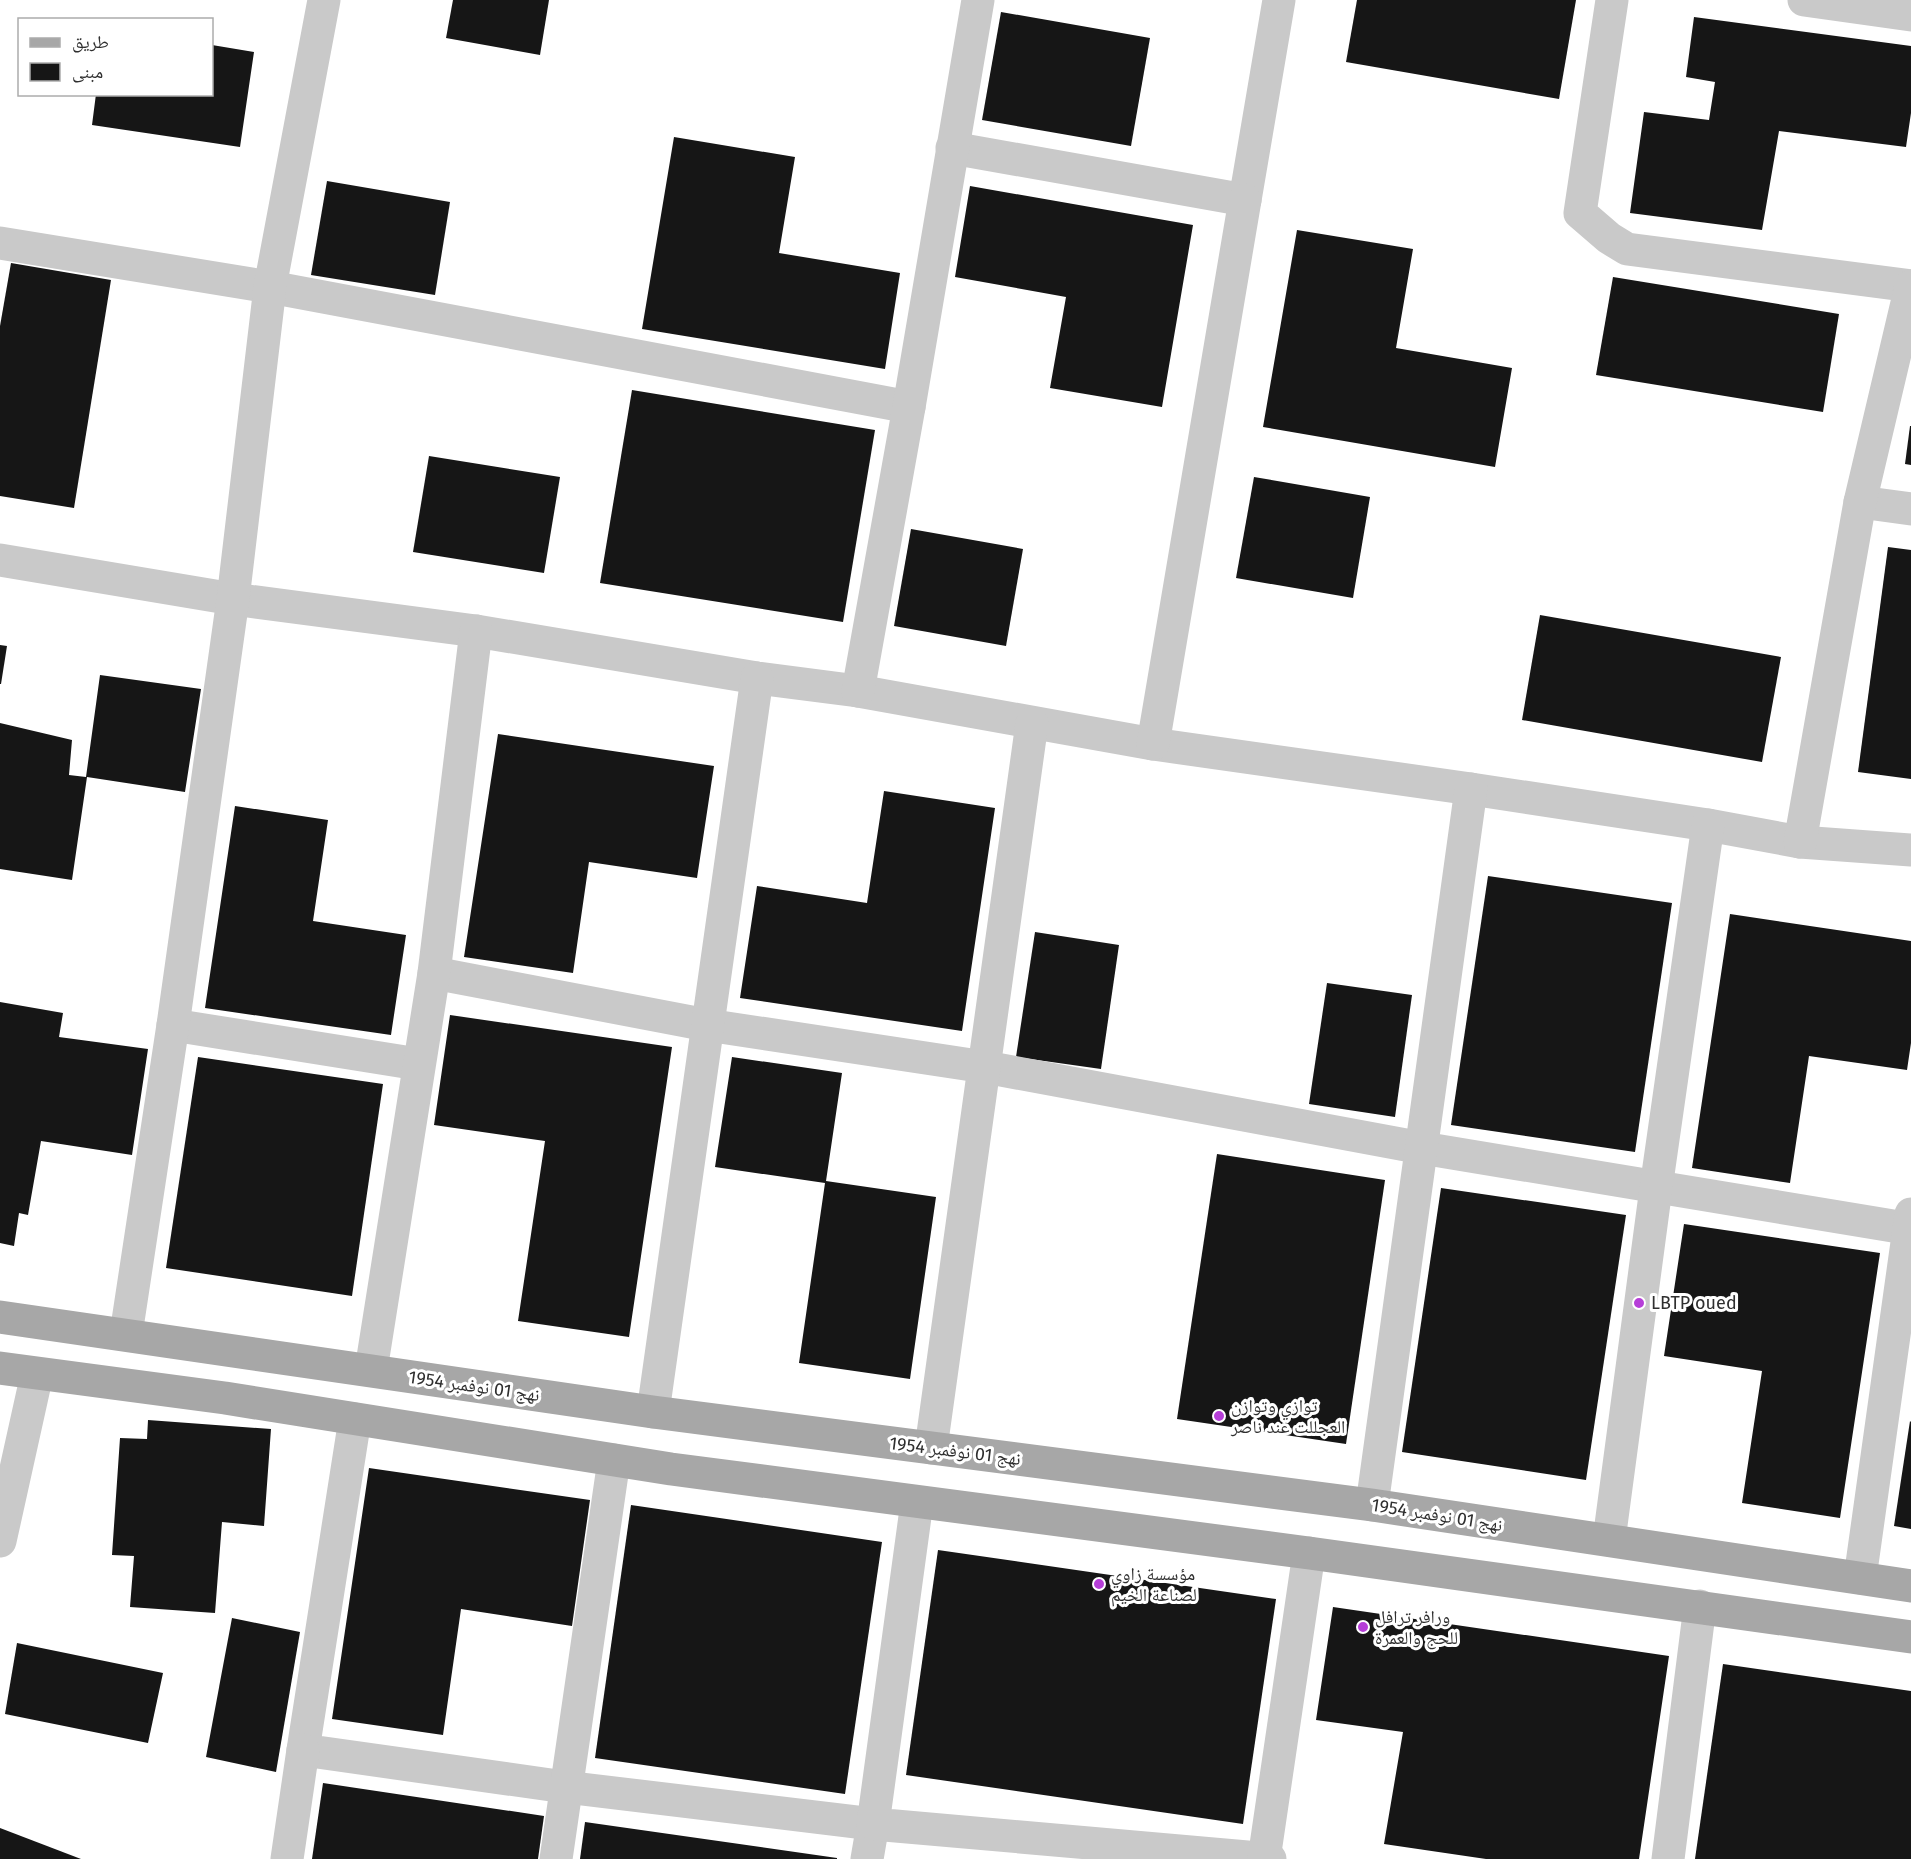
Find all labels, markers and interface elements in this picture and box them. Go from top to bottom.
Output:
legend [18,18,213,96]
text: طريق [72,31,109,53]
text: مبنى [72,61,103,83]
place label: LBTP oued [1651,1292,1737,1314]
marker: LBTP oued [1632,1296,1646,1310]
street label: نهج 01 نوفمبر 1954 [407,1366,541,1407]
place label: توازي وتوازن العجللت عند ناصر [1230,1395,1345,1438]
marker: توازي وتوازن العجللت عند ناصر [1212,1409,1226,1423]
street label: نهج 01 نوفمبر 1954 [888,1432,1022,1471]
street label: نهج 01 نوفمبر 1954 [1370,1494,1504,1537]
place label: مؤسسة زاوي لصناعة الخيم [1111,1563,1197,1607]
marker: مؤسسة زاوي لصناعة الخيم [1092,1577,1106,1591]
place label: ورافر ترافل للحج والعمرة [1375,1606,1458,1650]
marker: ورافر ترافل للحج والعمرة [1356,1620,1370,1634]

